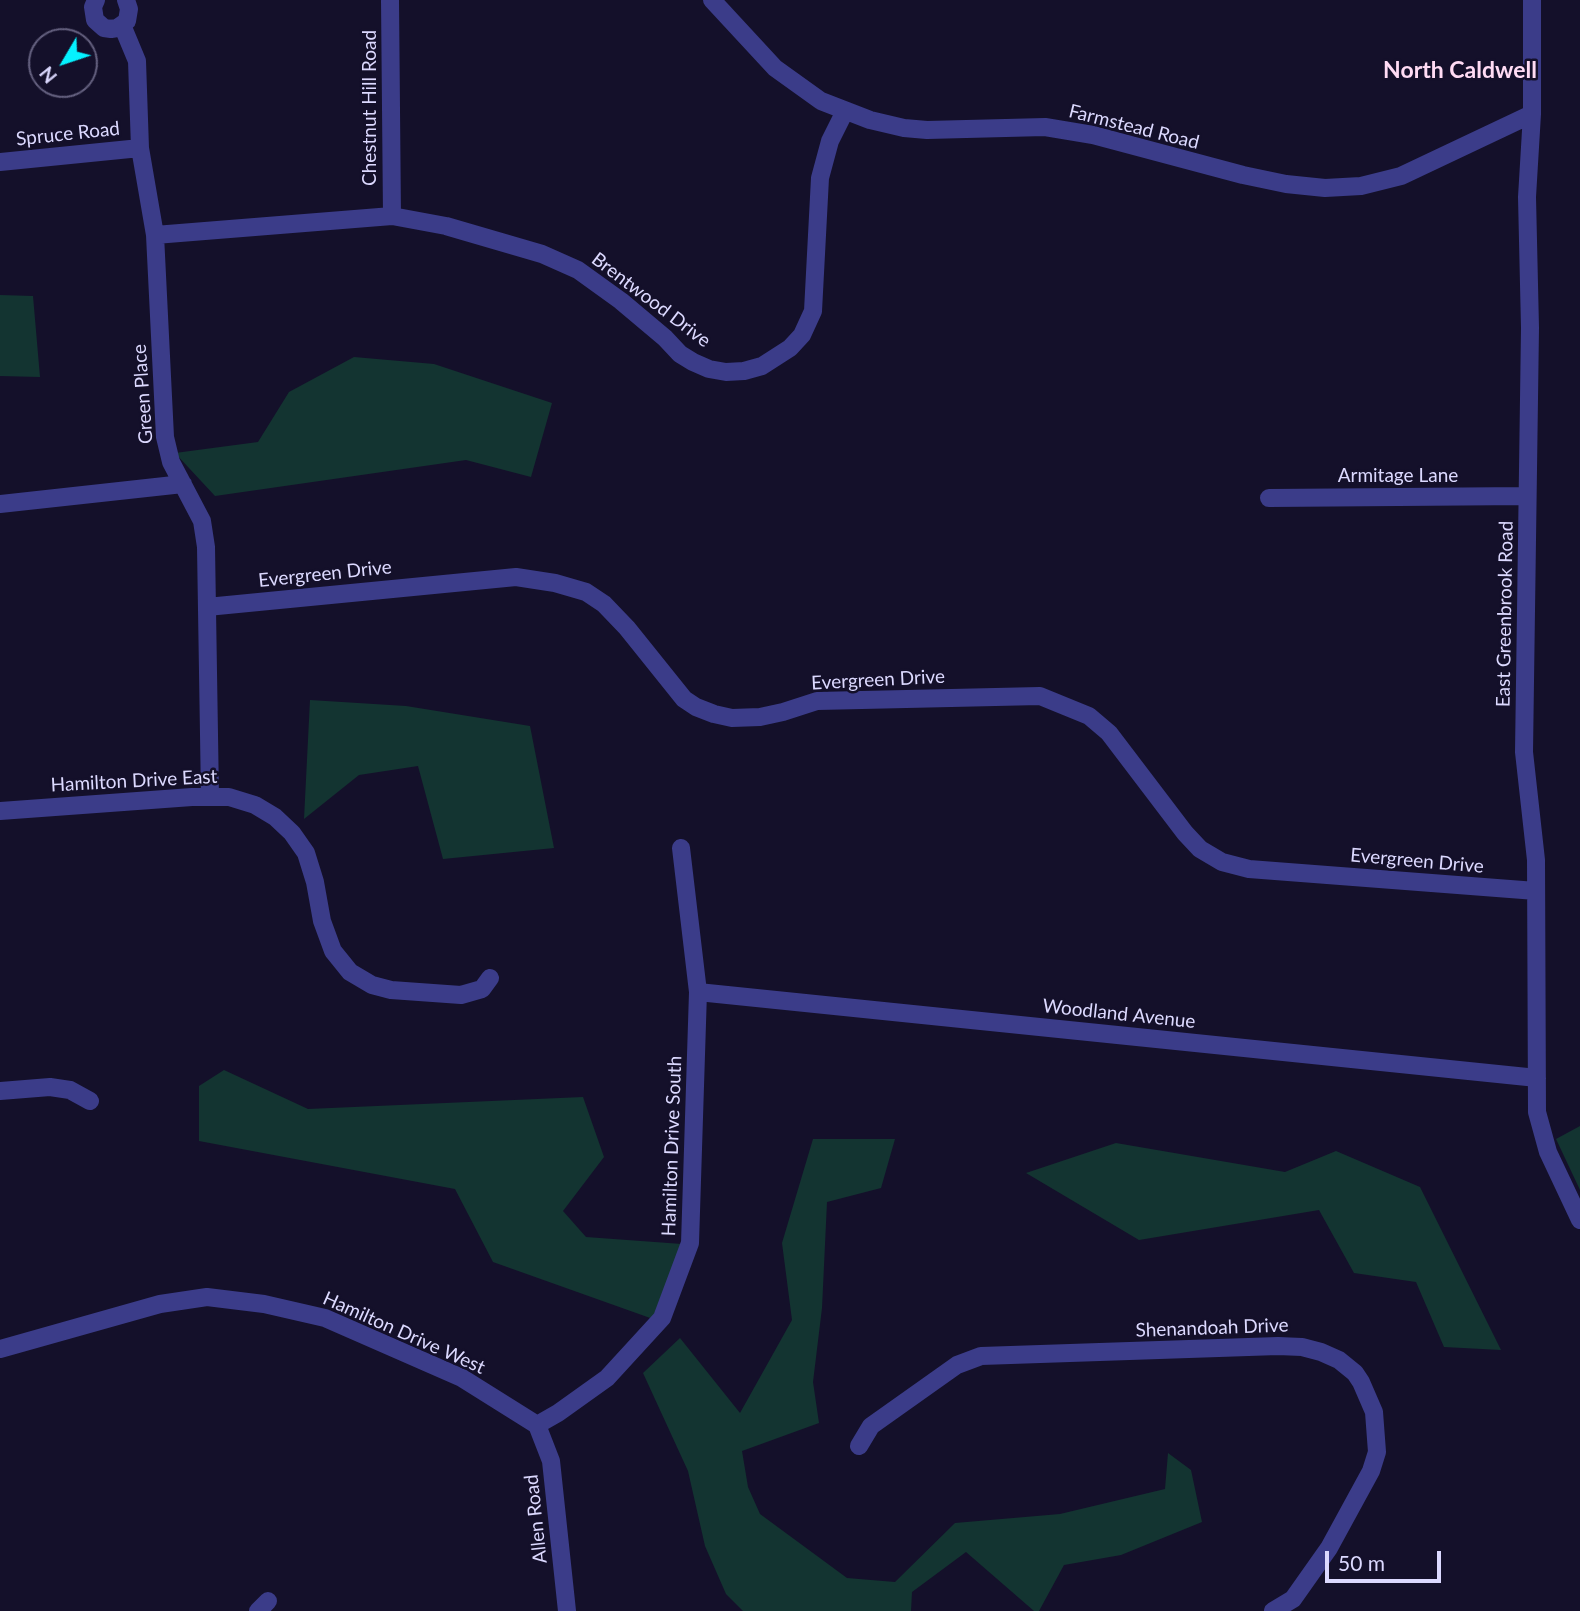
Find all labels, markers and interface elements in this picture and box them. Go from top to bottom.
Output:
north arrow [28,28,98,98]
street label: Chestnut Hill Road [359,30,381,186]
district label: North Caldwell [1383,57,1537,85]
text: N [34,62,61,88]
street label: Farmstead Road [1066,100,1202,154]
street label: Spruce Road [15,117,121,151]
street label: Brentwood Drive [587,248,715,352]
street label: Green Place [128,343,158,445]
street label: Armitage Lane [1338,465,1458,487]
street label: East Greenbrook Road [1492,521,1518,707]
street label: Evergreen Drive [257,556,393,592]
street label: Evergreen Drive [810,665,946,695]
street label: Hamilton Drive East [50,765,218,797]
street label: Evergreen Drive [1349,844,1485,878]
street label: Woodland Avenue [1041,995,1197,1033]
street label: Hamilton Drive South [657,1055,687,1237]
street label: Hamilton Drive West [319,1287,489,1379]
street label: Shenandoah Drive [1135,1314,1289,1342]
street label: Allen Road [520,1473,552,1565]
scale bar [1328,1538,1444,1582]
text: 50 m [1338,1550,1385,1575]

